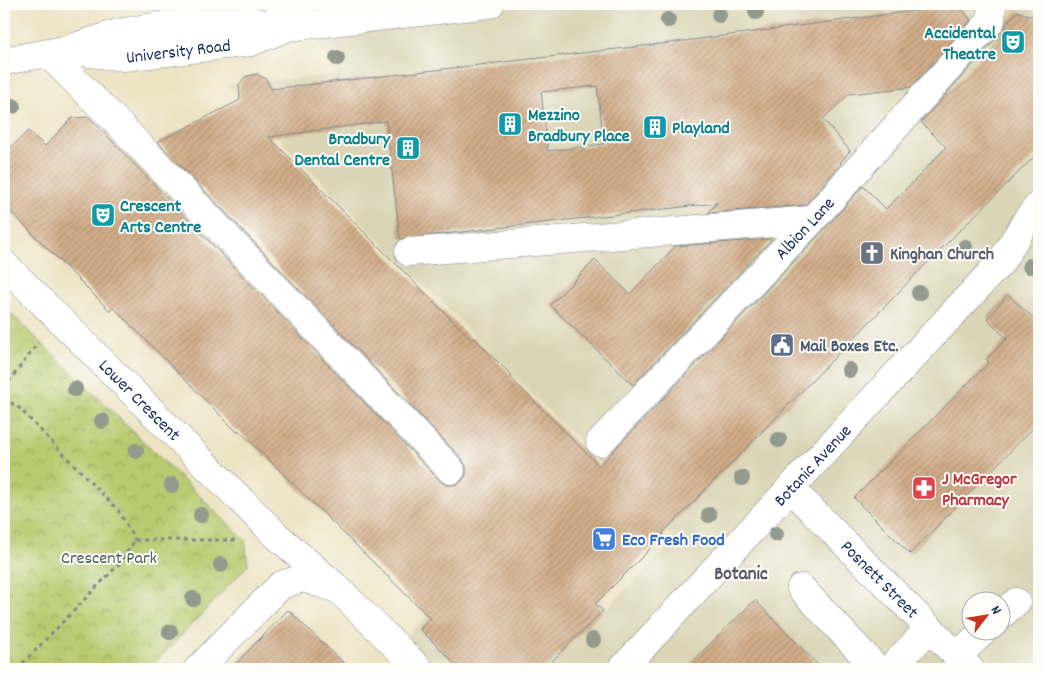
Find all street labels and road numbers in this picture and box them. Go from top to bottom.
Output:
street label: University Road [125,35,232,72]
street label: Albion Lane [770,192,842,266]
street label: Lower Crescent [92,355,185,448]
street label: Botanic Avenue [769,420,859,513]
street label: Posnett Street [834,536,923,625]

